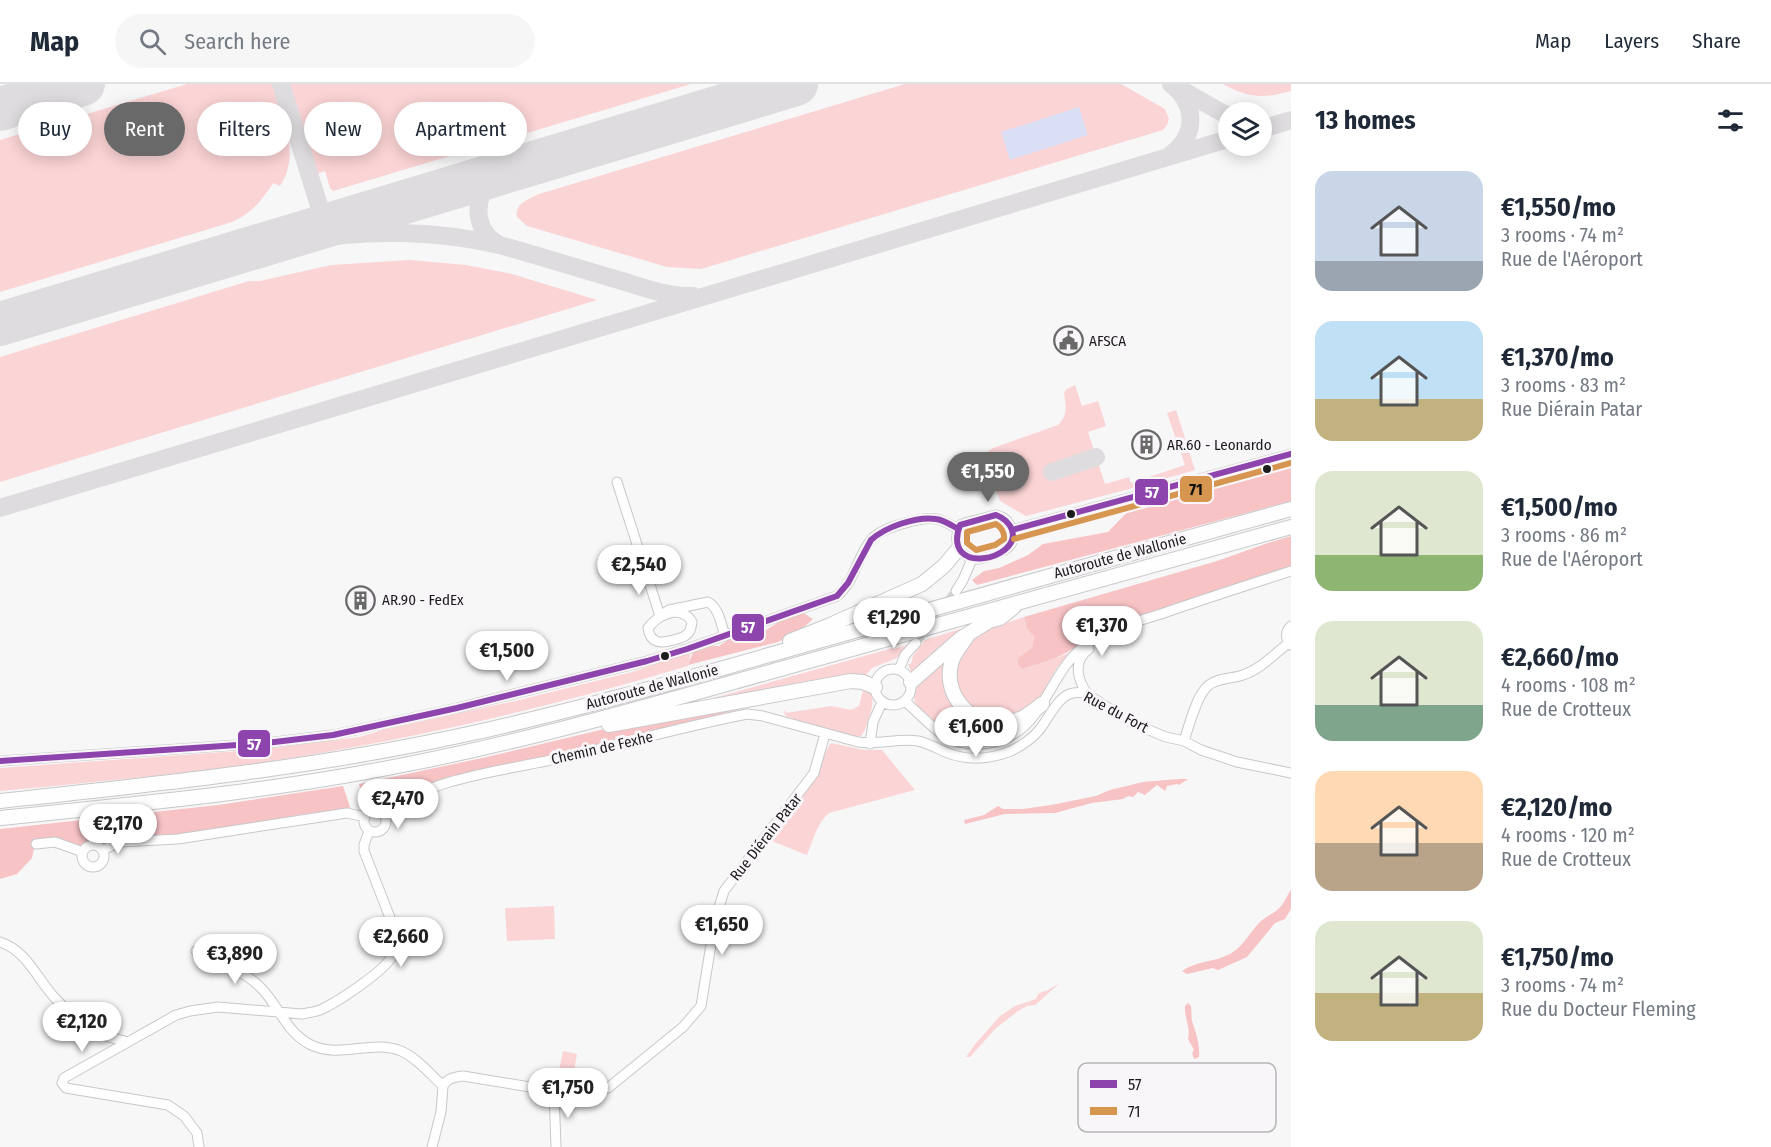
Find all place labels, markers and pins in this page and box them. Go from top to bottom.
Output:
public building icon: AFSCA [1052,325,1084,357]
place label: AFSCA [1089,332,1126,350]
building icon: AR.60 - Leonardo [1130,429,1162,461]
place label: AR.60 - Leonardo [1167,436,1272,454]
pin: €1,550 [939,452,1037,503]
unlabelled marker [1261,463,1273,475]
unlabelled marker [1065,508,1077,520]
pin: €2,540 [590,545,688,596]
building icon: AR.90 - FedEx [345,584,377,616]
place label: AR.90 - FedEx [382,591,464,609]
pin: €1,290 [845,598,943,649]
pin: €1,370 [1053,606,1151,657]
pin: €1,500 [458,631,556,682]
unlabelled marker [659,650,671,662]
pin: €1,600 [927,707,1025,758]
pin: €2,470 [349,779,447,830]
pin: €2,170 [69,804,167,855]
pin: €1,650 [673,905,771,956]
pin: €2,660 [352,917,450,968]
pin: €3,890 [186,934,284,985]
pin: €2,120 [33,1002,131,1053]
pin: €1,750 [519,1068,617,1119]

